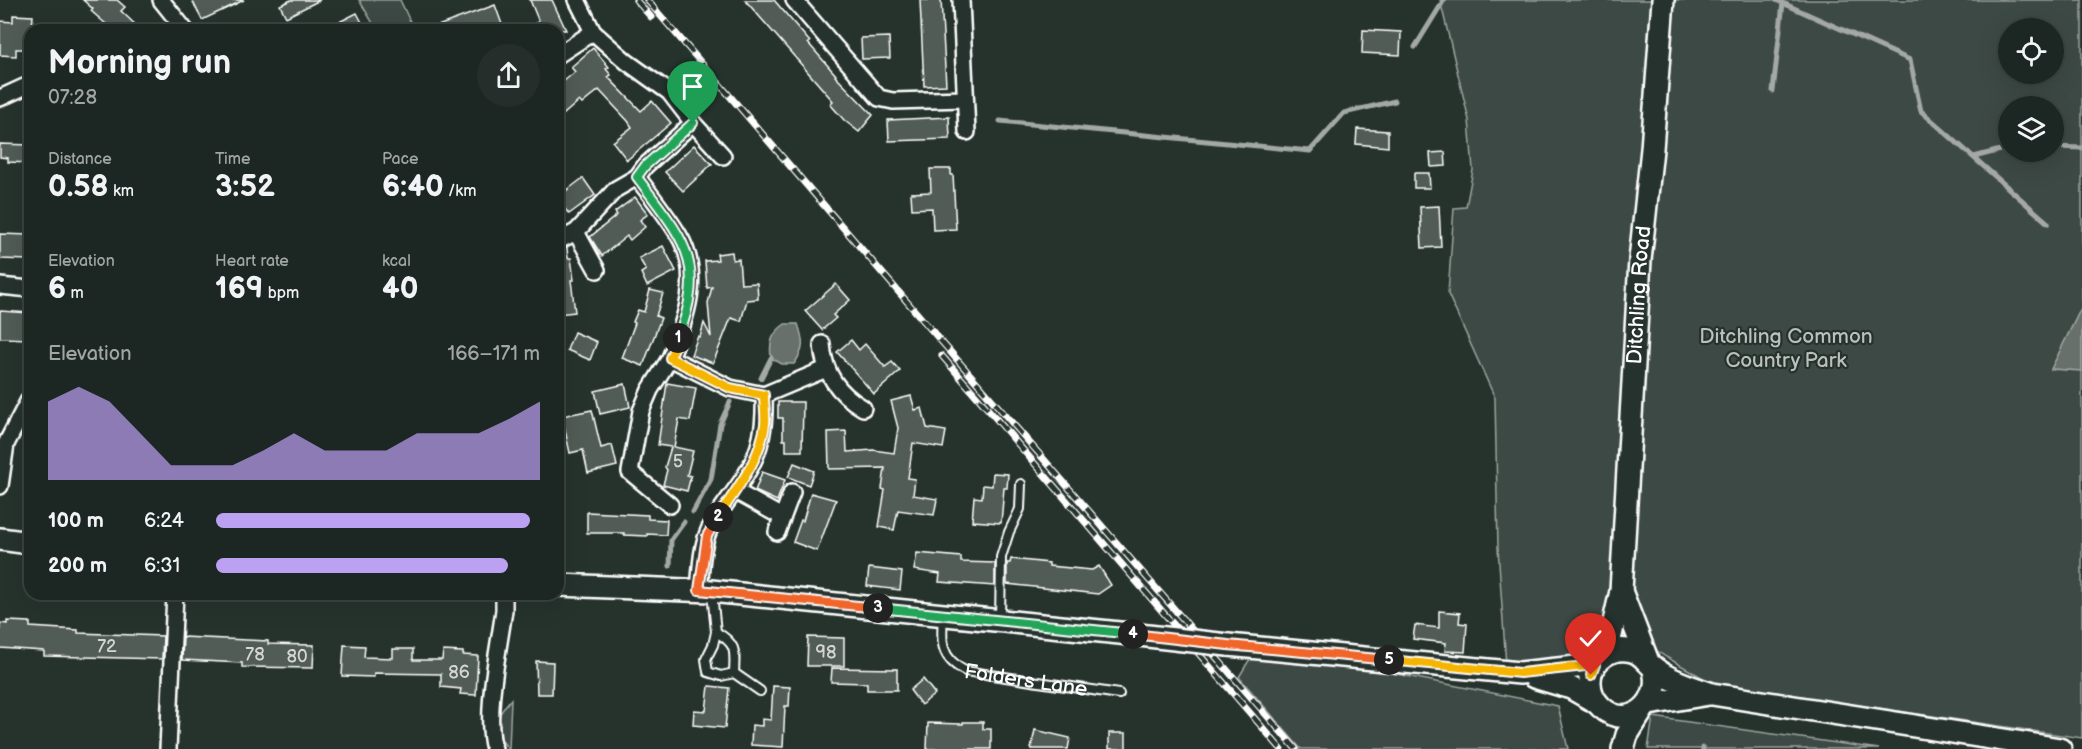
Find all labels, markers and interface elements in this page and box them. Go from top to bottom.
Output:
map controls [1998,18,2064,162]
button: locate [1998,18,2064,84]
text: Morning run [48,43,231,83]
button: share [477,44,540,107]
pin [667,61,718,123]
icon: arrive [676,70,709,103]
text: 07:28 [48,86,97,110]
button: layers [1998,96,2064,162]
text: Distance [48,150,112,169]
text: Time [215,150,250,169]
text: Pace [382,150,418,169]
text: 0.58 [48,169,109,205]
text: 3:52 [215,169,275,205]
text: 6:40 [382,169,444,205]
text: km [109,182,134,201]
text: /km [444,182,476,201]
street label: Ditchling Road [1622,224,1656,365]
text: Elevation [48,252,115,271]
text: Heart rate [215,252,289,271]
text: kcal [382,252,411,271]
text: 6 [48,271,66,307]
text: 169 [215,271,263,307]
text: 40 [382,271,418,307]
text: m [66,284,84,303]
text: bpm [263,284,299,303]
pin: 1 [663,323,693,353]
park label: Ditchling Common Country Park [1699,324,1873,373]
text: 1 [675,328,681,347]
text: Elevation [48,342,131,366]
text: 166–171 m [447,342,540,366]
house number: 5 [673,451,683,472]
pin: 2 [703,502,733,532]
text: 2 [713,507,723,526]
text: 100 m [48,509,104,533]
text: 6:24 [144,509,184,533]
text: 200 m [48,554,107,578]
text: 6:31 [144,554,180,578]
pin: 3 [863,593,893,623]
text: 3 [873,598,883,617]
pin [1565,613,1616,675]
pin: 4 [1118,619,1148,649]
icon: check [1574,622,1607,655]
text: 4 [1128,624,1138,643]
house number: 72 [97,636,117,657]
house number: 98 [816,642,836,663]
house number: 78 [245,644,265,665]
pin: 5 [1374,645,1404,675]
house number: 80 [286,646,308,667]
text: 5 [1384,650,1394,669]
street label: Folders Lane [963,659,1089,702]
house number: 86 [448,662,470,683]

